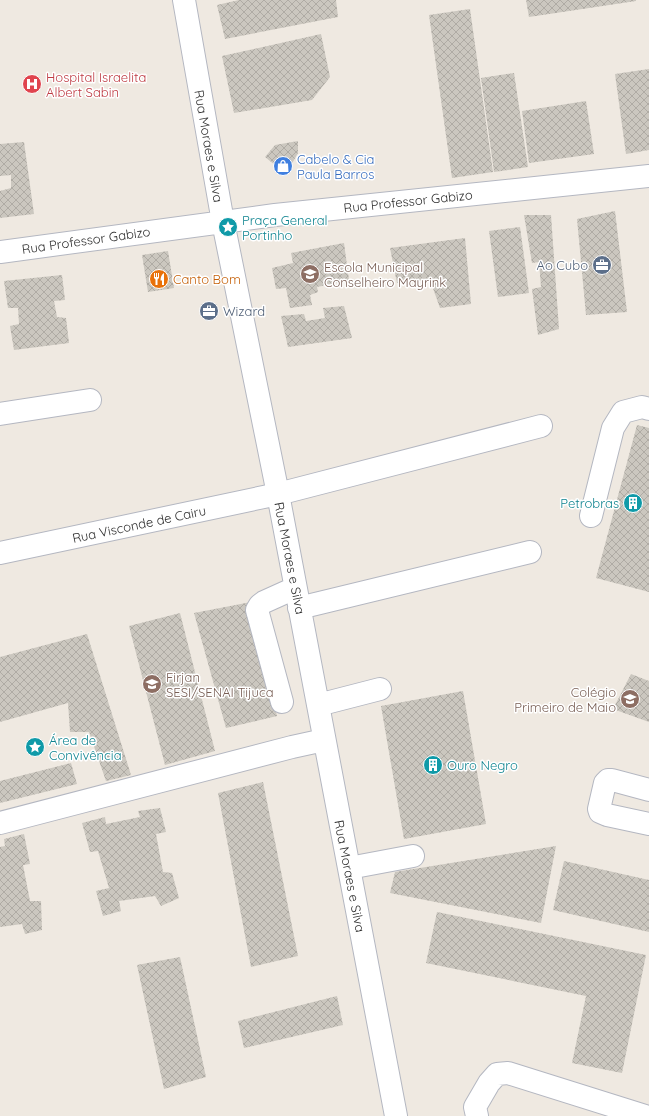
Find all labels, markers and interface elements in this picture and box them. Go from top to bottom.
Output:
place label: Hospital Israelita Albert Sabin [46,69,146,100]
hospital icon: Hospital Israelita Albert Sabin [21,73,43,95]
street label: Rua Moraes e Silva [191,88,227,204]
place label: Cabelo & Cia Paula Barros [297,151,374,182]
shop icon: Cabelo & Cia Paula Barros [272,155,294,177]
street label: Rua Professor Gabizo [343,186,473,216]
place label: Praça General Portinho [242,212,328,243]
place icon: Praça General Portinho [217,216,239,238]
street label: Rua Professor Gabizo [21,223,151,257]
office icon: Ao Cubo [591,254,613,276]
place label: Ao Cubo [537,257,588,273]
place label: Escola Municipal Conselheiro Mayrink [324,259,446,290]
school or university icon: Escola Municipal Conselheiro Mayrink [299,263,321,285]
restaurant icon: Canto Bom [148,268,170,290]
place label: Canto Bom [173,271,241,287]
office icon: Wizard [198,300,220,322]
place label: Wizard [223,303,265,319]
building icon: Petrobras [622,492,644,514]
place label: Petrobras [560,495,619,511]
street label: Rua Moraes e Silva [271,500,309,616]
street label: Rua Visconde de Cairu [71,502,207,546]
place label: Firjan SESI/SENAI Tijuca [166,669,274,700]
school or university icon: Firjan SESI/SENAI Tijuca [141,673,163,695]
place label: Colégio Primeiro de Maio [514,684,616,715]
school or university icon: Colégio Primeiro de Maio [619,688,641,710]
place label: Área de Convivência [49,732,122,763]
place icon: Área de Convivência [24,736,46,758]
building icon: Ouro Negro [422,754,444,776]
place label: Ouro Negro [447,757,518,773]
street label: Rua Moraes e Silva [331,818,369,934]

